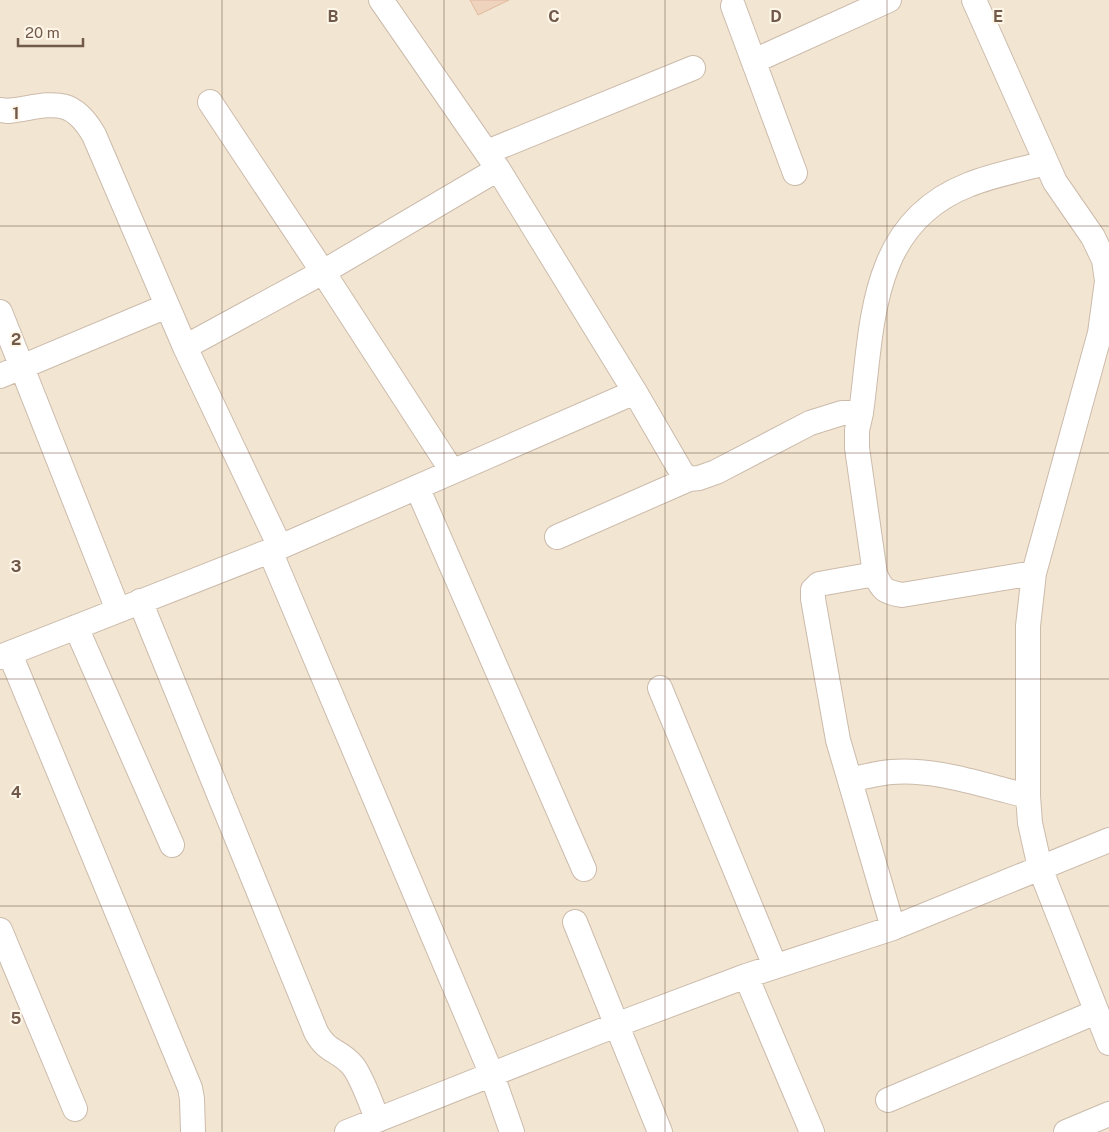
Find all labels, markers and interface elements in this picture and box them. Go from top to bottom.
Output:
text: B [328,7,339,26]
text: C [548,7,560,26]
text: D [770,7,782,26]
text: E [993,7,1003,26]
scale bar [18,15,82,47]
text: 20 m [25,24,60,41]
text: 1 [13,104,19,123]
text: 2 [11,330,21,349]
text: 3 [11,557,21,576]
text: 4 [11,783,22,802]
text: 5 [11,1009,22,1028]

